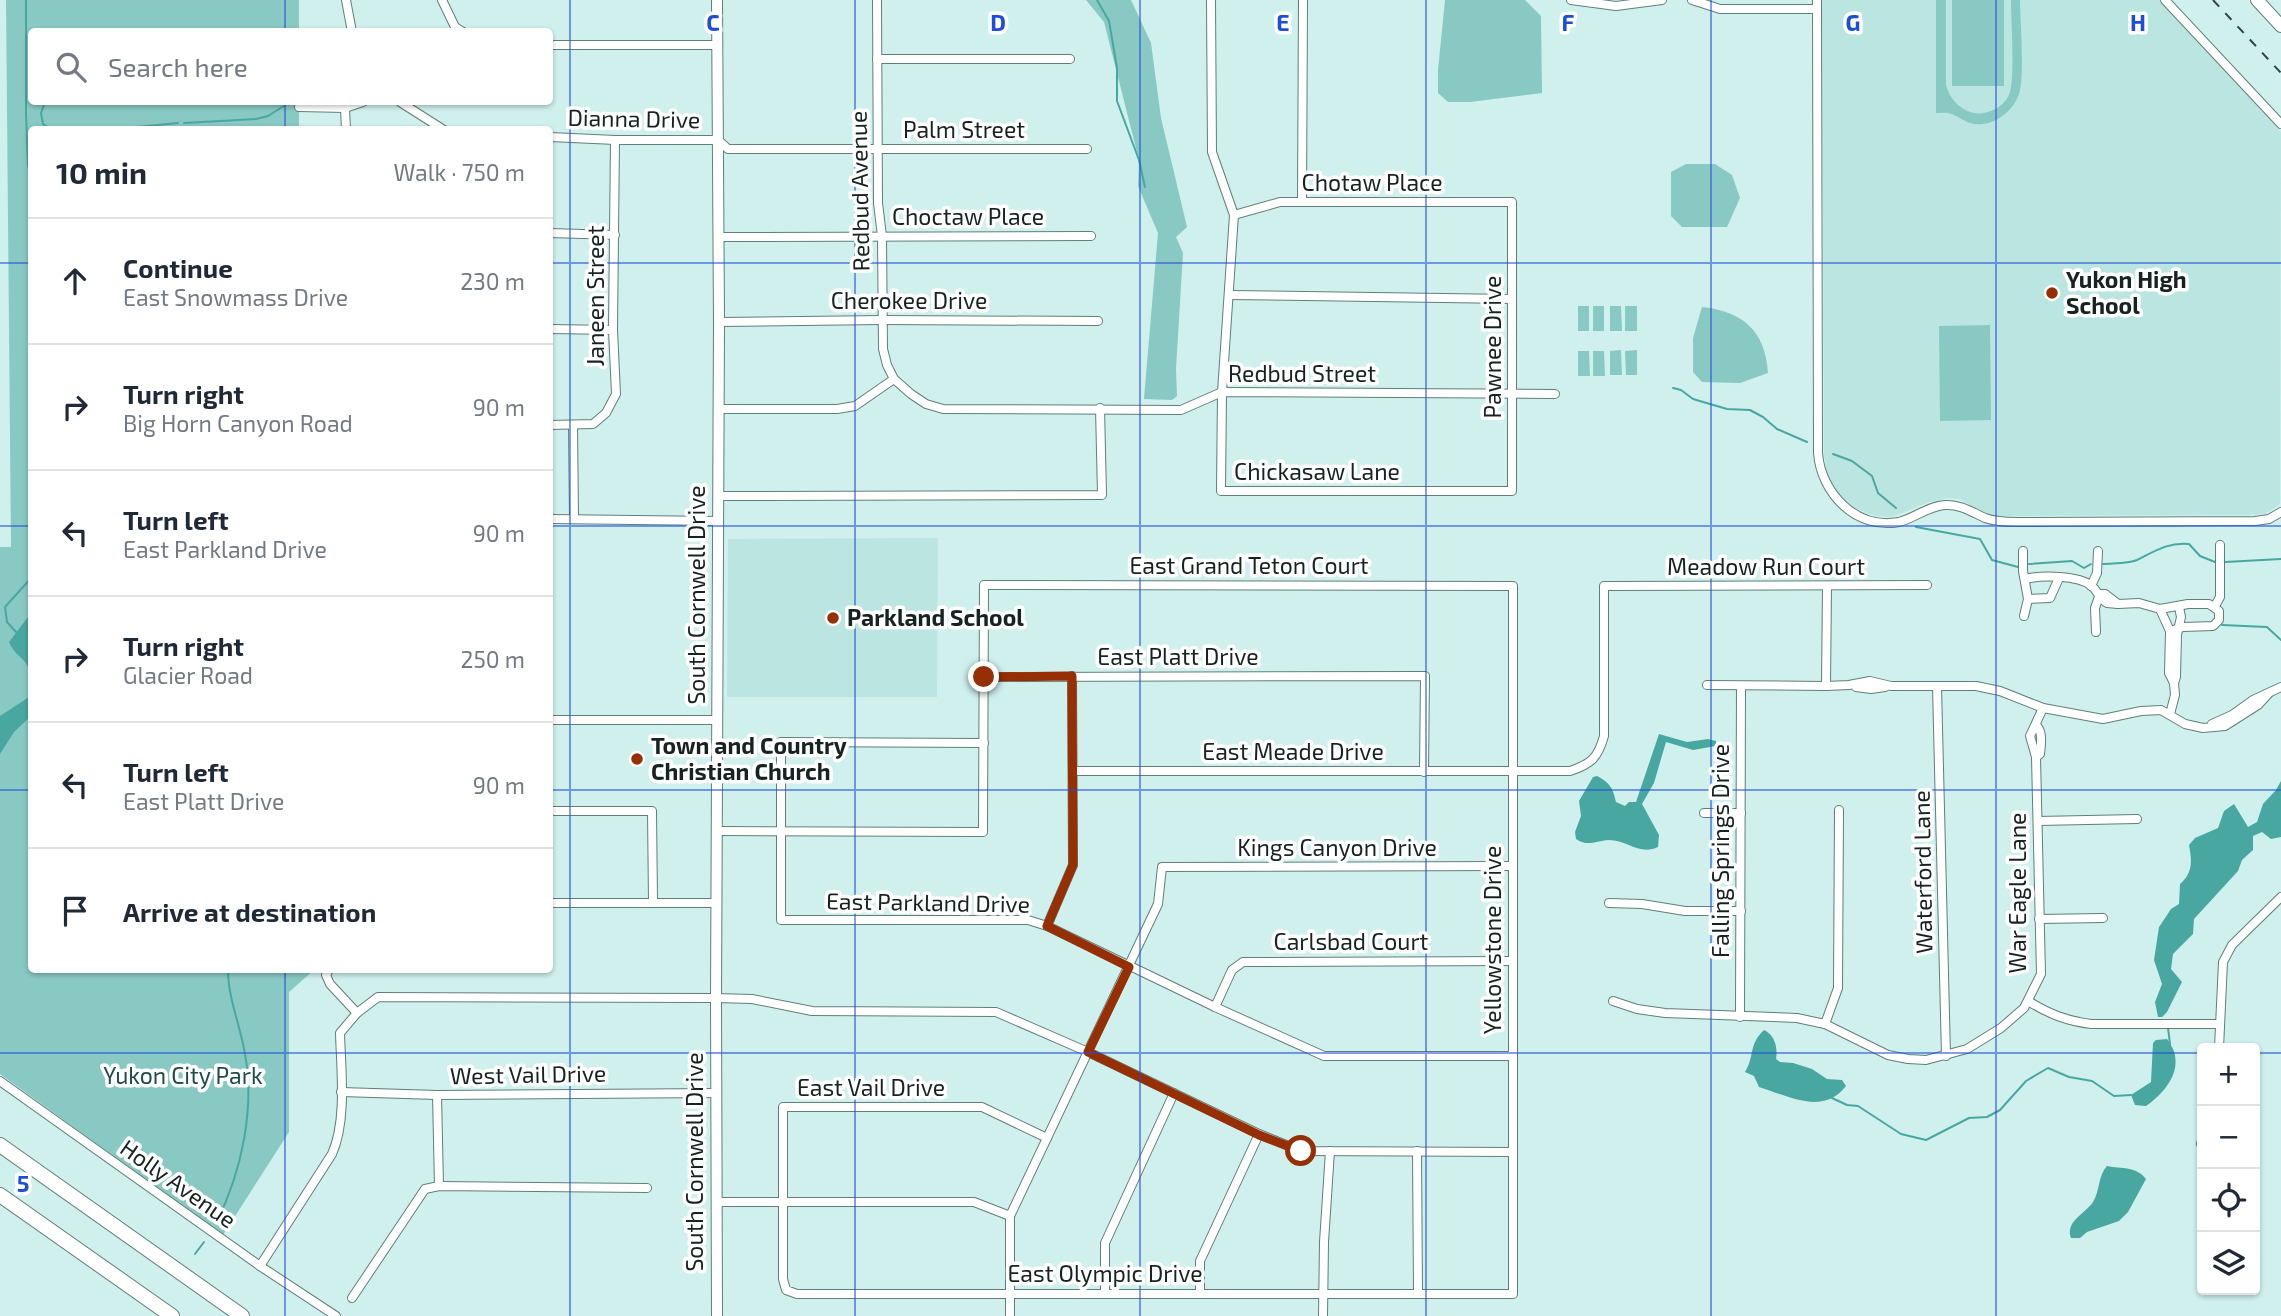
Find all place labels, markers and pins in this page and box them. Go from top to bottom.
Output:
place label: Yukon High School [2066,265,2187,319]
marker: Yukon High School [2044,285,2060,301]
place label: Parkland School [847,603,1024,631]
marker: Parkland School [825,610,841,626]
place label: Town and Country Christian Church [651,731,847,785]
marker: Town and Country Christian Church [629,751,645,767]

